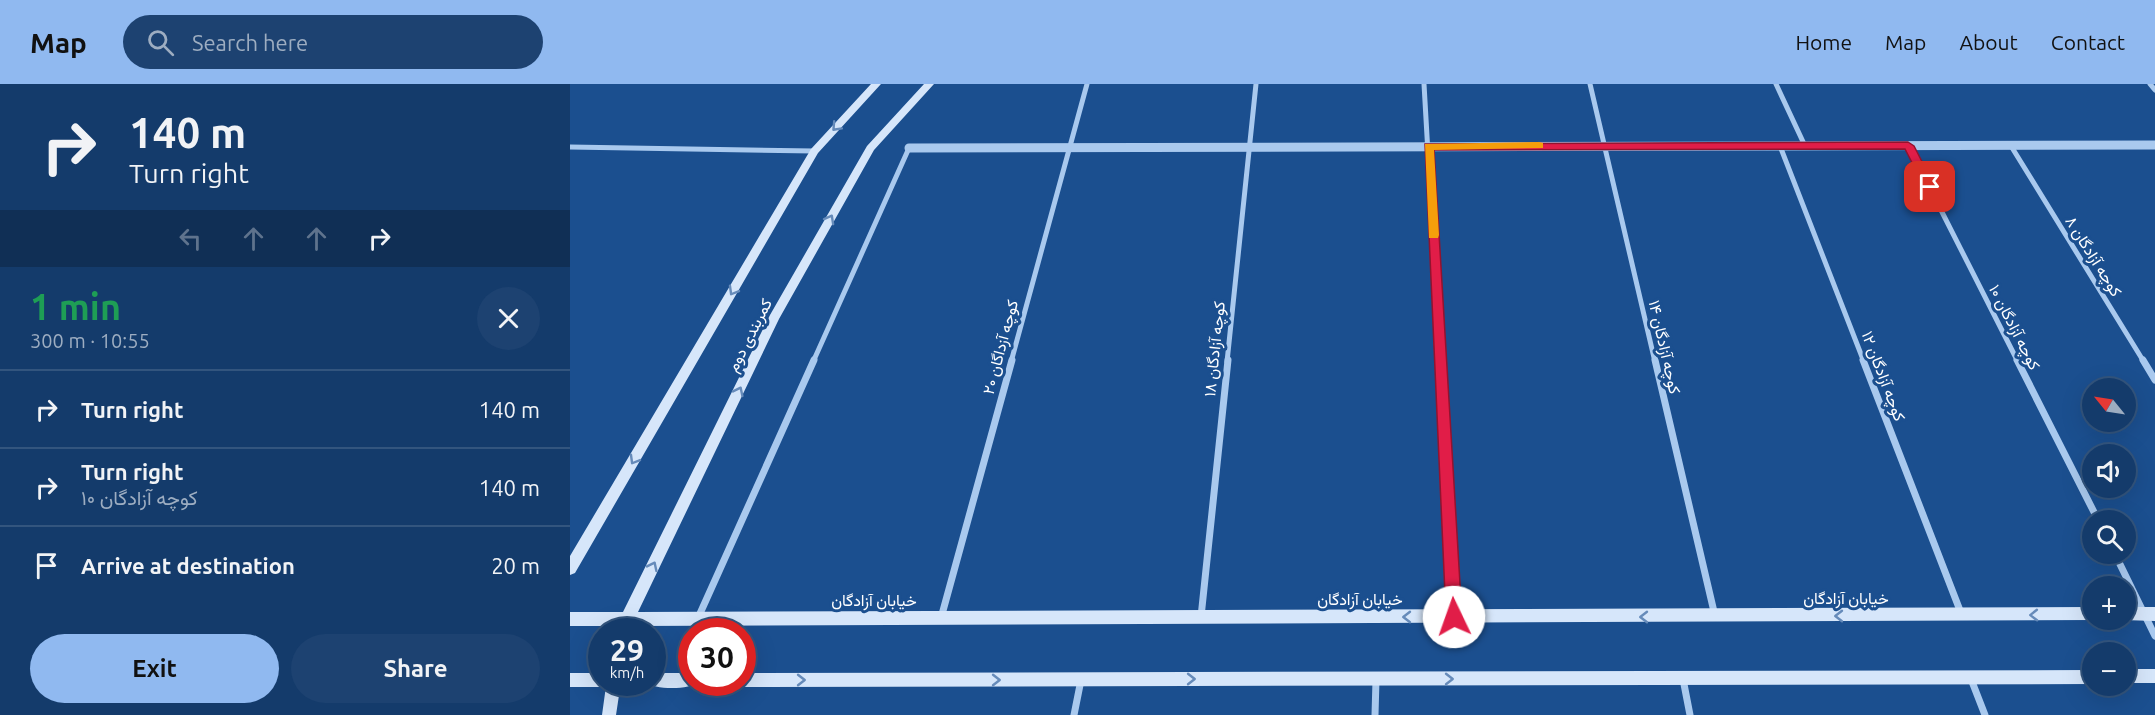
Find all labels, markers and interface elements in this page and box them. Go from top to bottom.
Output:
search box [123,15,543,69]
icon: search [144,26,177,59]
text: Map [30,27,87,58]
text: Search here [192,30,308,55]
text: Home [1795,30,1852,54]
text: Map [1885,30,1926,54]
text: About [1959,30,2018,54]
text: Contact [2051,30,2125,54]
icon: right [30,108,108,186]
text: 140 m [129,109,246,156]
one-way arrow [832,120,843,131]
text: Turn right [129,158,249,188]
pin [1904,161,1955,212]
icon: arrive [1913,170,1946,203]
street label: کوچه آزادگان ۸ [2060,212,2126,301]
one-way arrow [823,215,834,225]
icon: left [174,222,207,255]
icon: ahead [237,222,270,255]
icon: ahead [300,222,333,255]
icon: right [363,222,396,255]
street label: کوچه آزادگان ۱۰ [1983,281,2044,374]
one-way arrow [729,285,740,296]
text: 1 min [30,286,121,327]
button: close [477,287,540,350]
street label: کمربندی دوم [723,295,777,376]
street label: کوچه آزداگان ۲۰ [979,298,1024,397]
street label: کوچه آزادگان ۱۴ [1643,298,1685,396]
street label: کوچه آزادگان ۱۸ [1200,300,1231,398]
street label: کوچه آزادگان ۱۲ [1856,328,1909,425]
text: 300 m · 10:55 [30,329,150,352]
north arrow [2082,378,2136,432]
map controls [2082,378,2136,696]
one-way arrow [731,387,743,398]
icon: right [30,393,63,426]
text: Turn right [81,397,183,422]
text: 140 m [479,397,540,422]
button: sound [2082,444,2136,498]
one-way arrow [630,454,642,464]
text: Turn right [81,459,183,484]
icon: right [30,471,63,504]
text: 140 m [479,475,540,500]
text: کوچه آزادگان ۱۰ [81,486,198,509]
button: search [2082,510,2136,564]
icon: arrive [30,549,63,582]
text: Arrive at destination [81,553,295,578]
text: 20 m [491,553,540,578]
one-way arrow [645,562,657,573]
button: + [2082,576,2136,630]
position arrow [1422,585,1486,649]
street label: خیابان آزادگان [1803,589,1889,609]
street label: خیابان آزادگان [1317,590,1403,610]
street label: خیابان آزادگان [831,591,917,611]
one-way arrow [2030,609,2039,621]
one-way arrow [1835,610,1844,622]
one-way arrow [1403,611,1412,623]
one-way arrow [1640,611,1649,623]
speed limit sign: 30 [678,618,756,696]
text: 29 [610,633,644,667]
button: Exit [30,634,279,703]
button: Share [291,634,540,703]
button: − [2082,642,2136,696]
text: km/h [610,664,644,681]
one-way arrow [1186,673,1195,685]
one-way arrow [1444,673,1453,685]
one-way arrow [796,674,805,686]
one-way arrow [991,674,1000,686]

